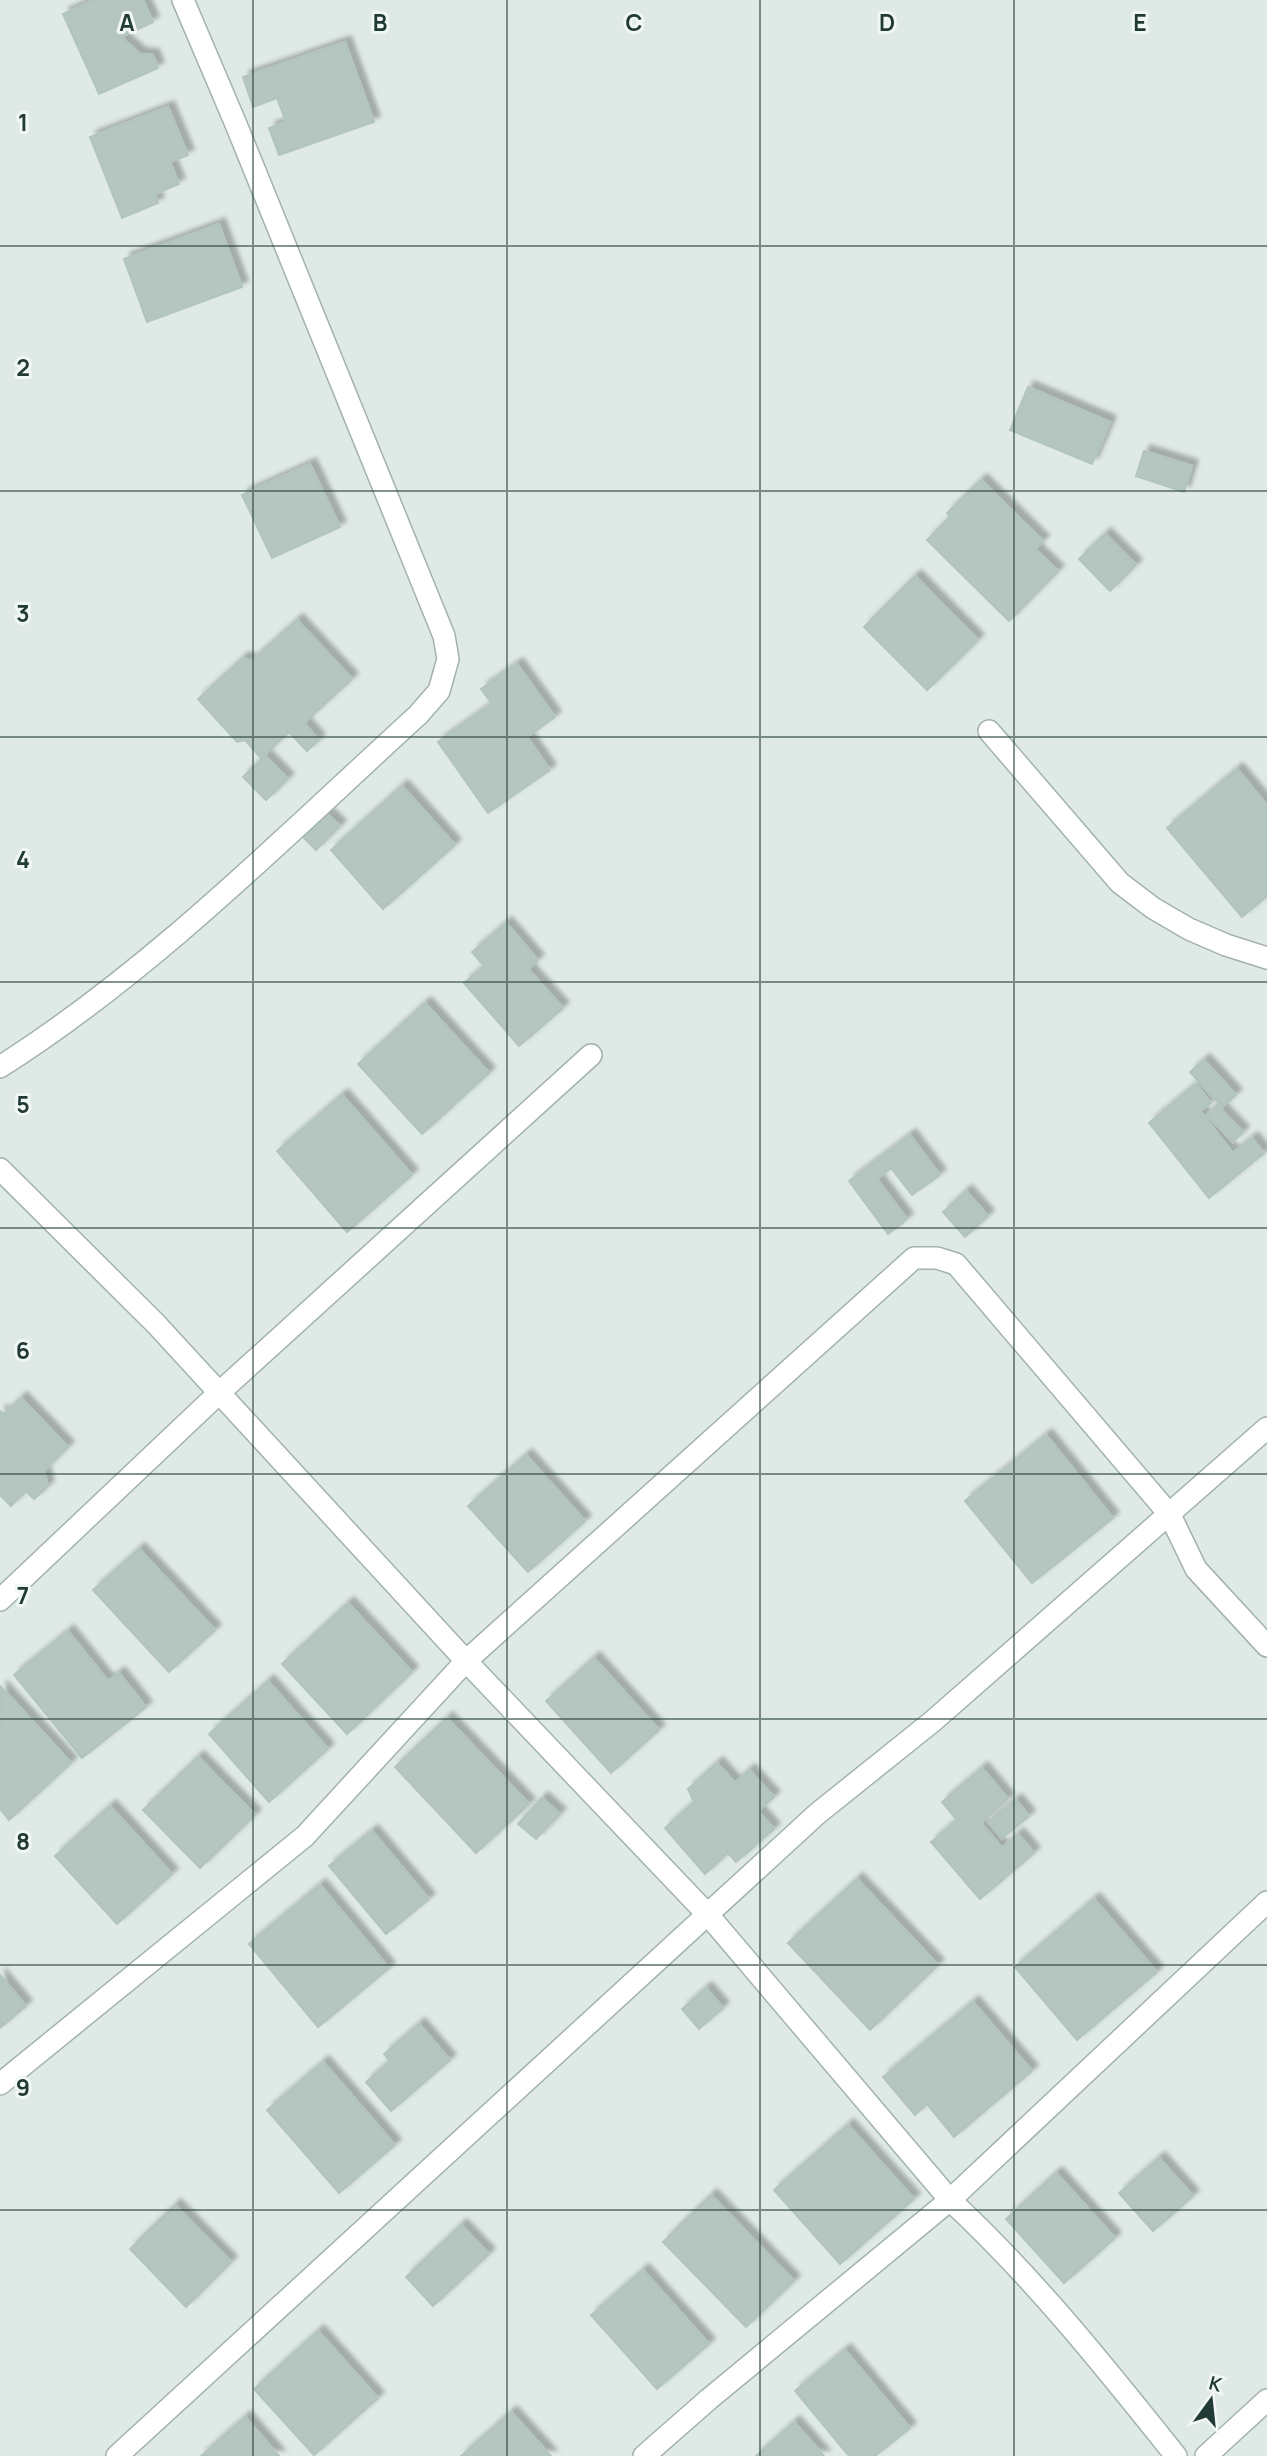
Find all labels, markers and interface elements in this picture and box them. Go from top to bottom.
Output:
text: A [119,6,135,38]
text: B [373,6,387,38]
text: C [626,6,643,38]
text: D [879,6,895,38]
text: E [1133,6,1147,38]
text: 1 [18,106,28,138]
text: 2 [16,351,30,383]
text: 3 [16,597,30,629]
text: 4 [16,843,30,875]
text: 5 [16,1088,30,1120]
text: 6 [16,1334,30,1366]
text: 7 [17,1579,29,1611]
text: 8 [16,1825,30,1857]
text: 9 [16,2071,30,2103]
north arrow [1176,2365,1246,2435]
text: K [1206,2369,1225,2398]

